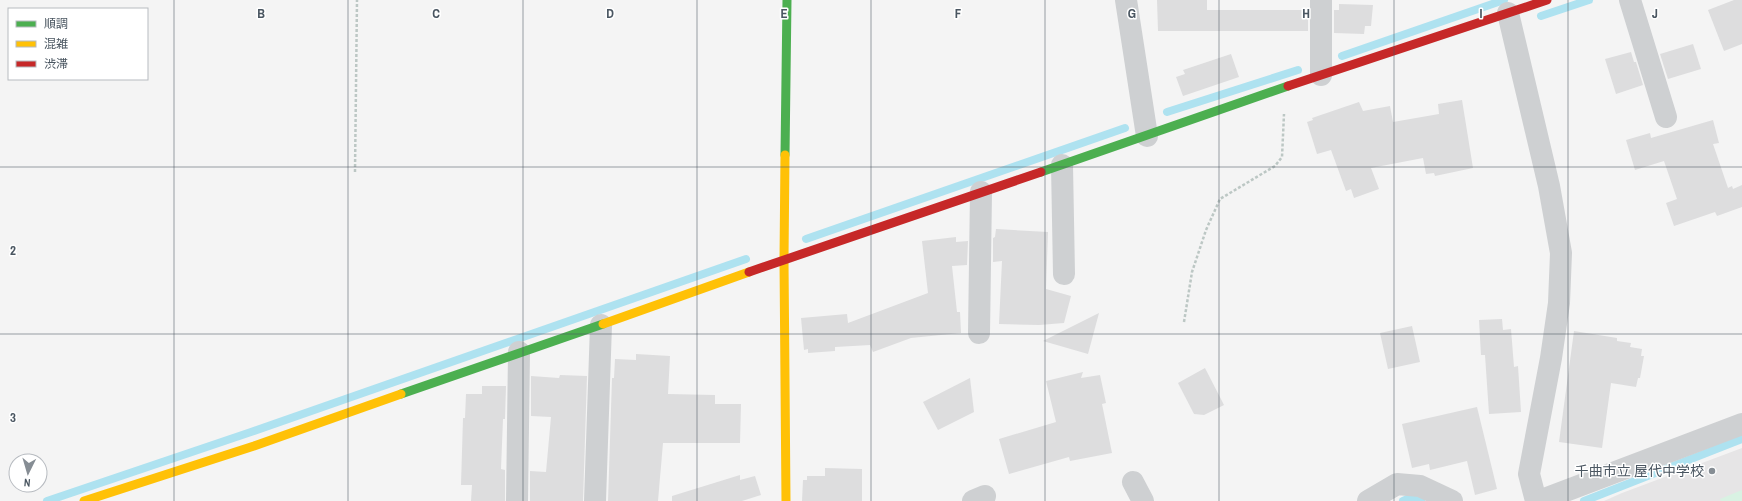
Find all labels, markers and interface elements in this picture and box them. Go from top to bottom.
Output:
text: B [257,5,265,22]
text: C [432,5,440,22]
text: D [606,5,614,22]
text: E [780,5,788,22]
text: F [955,5,962,22]
text: G [1128,5,1136,22]
text: H [1302,5,1310,22]
text: I [1480,5,1483,22]
text: J [1652,5,1658,22]
legend [8,8,148,80]
text: 順調 [44,16,68,32]
text: 混雑 [44,36,68,52]
text: 渋滞 [44,56,68,72]
text: 2 [10,242,16,259]
text: 3 [10,409,16,426]
north arrow [8,453,48,493]
place label: 千曲市立 屋代中学校 [1575,462,1704,480]
marker: 千曲市立 屋代中学校 [1707,466,1717,476]
text: N [23,476,31,490]

